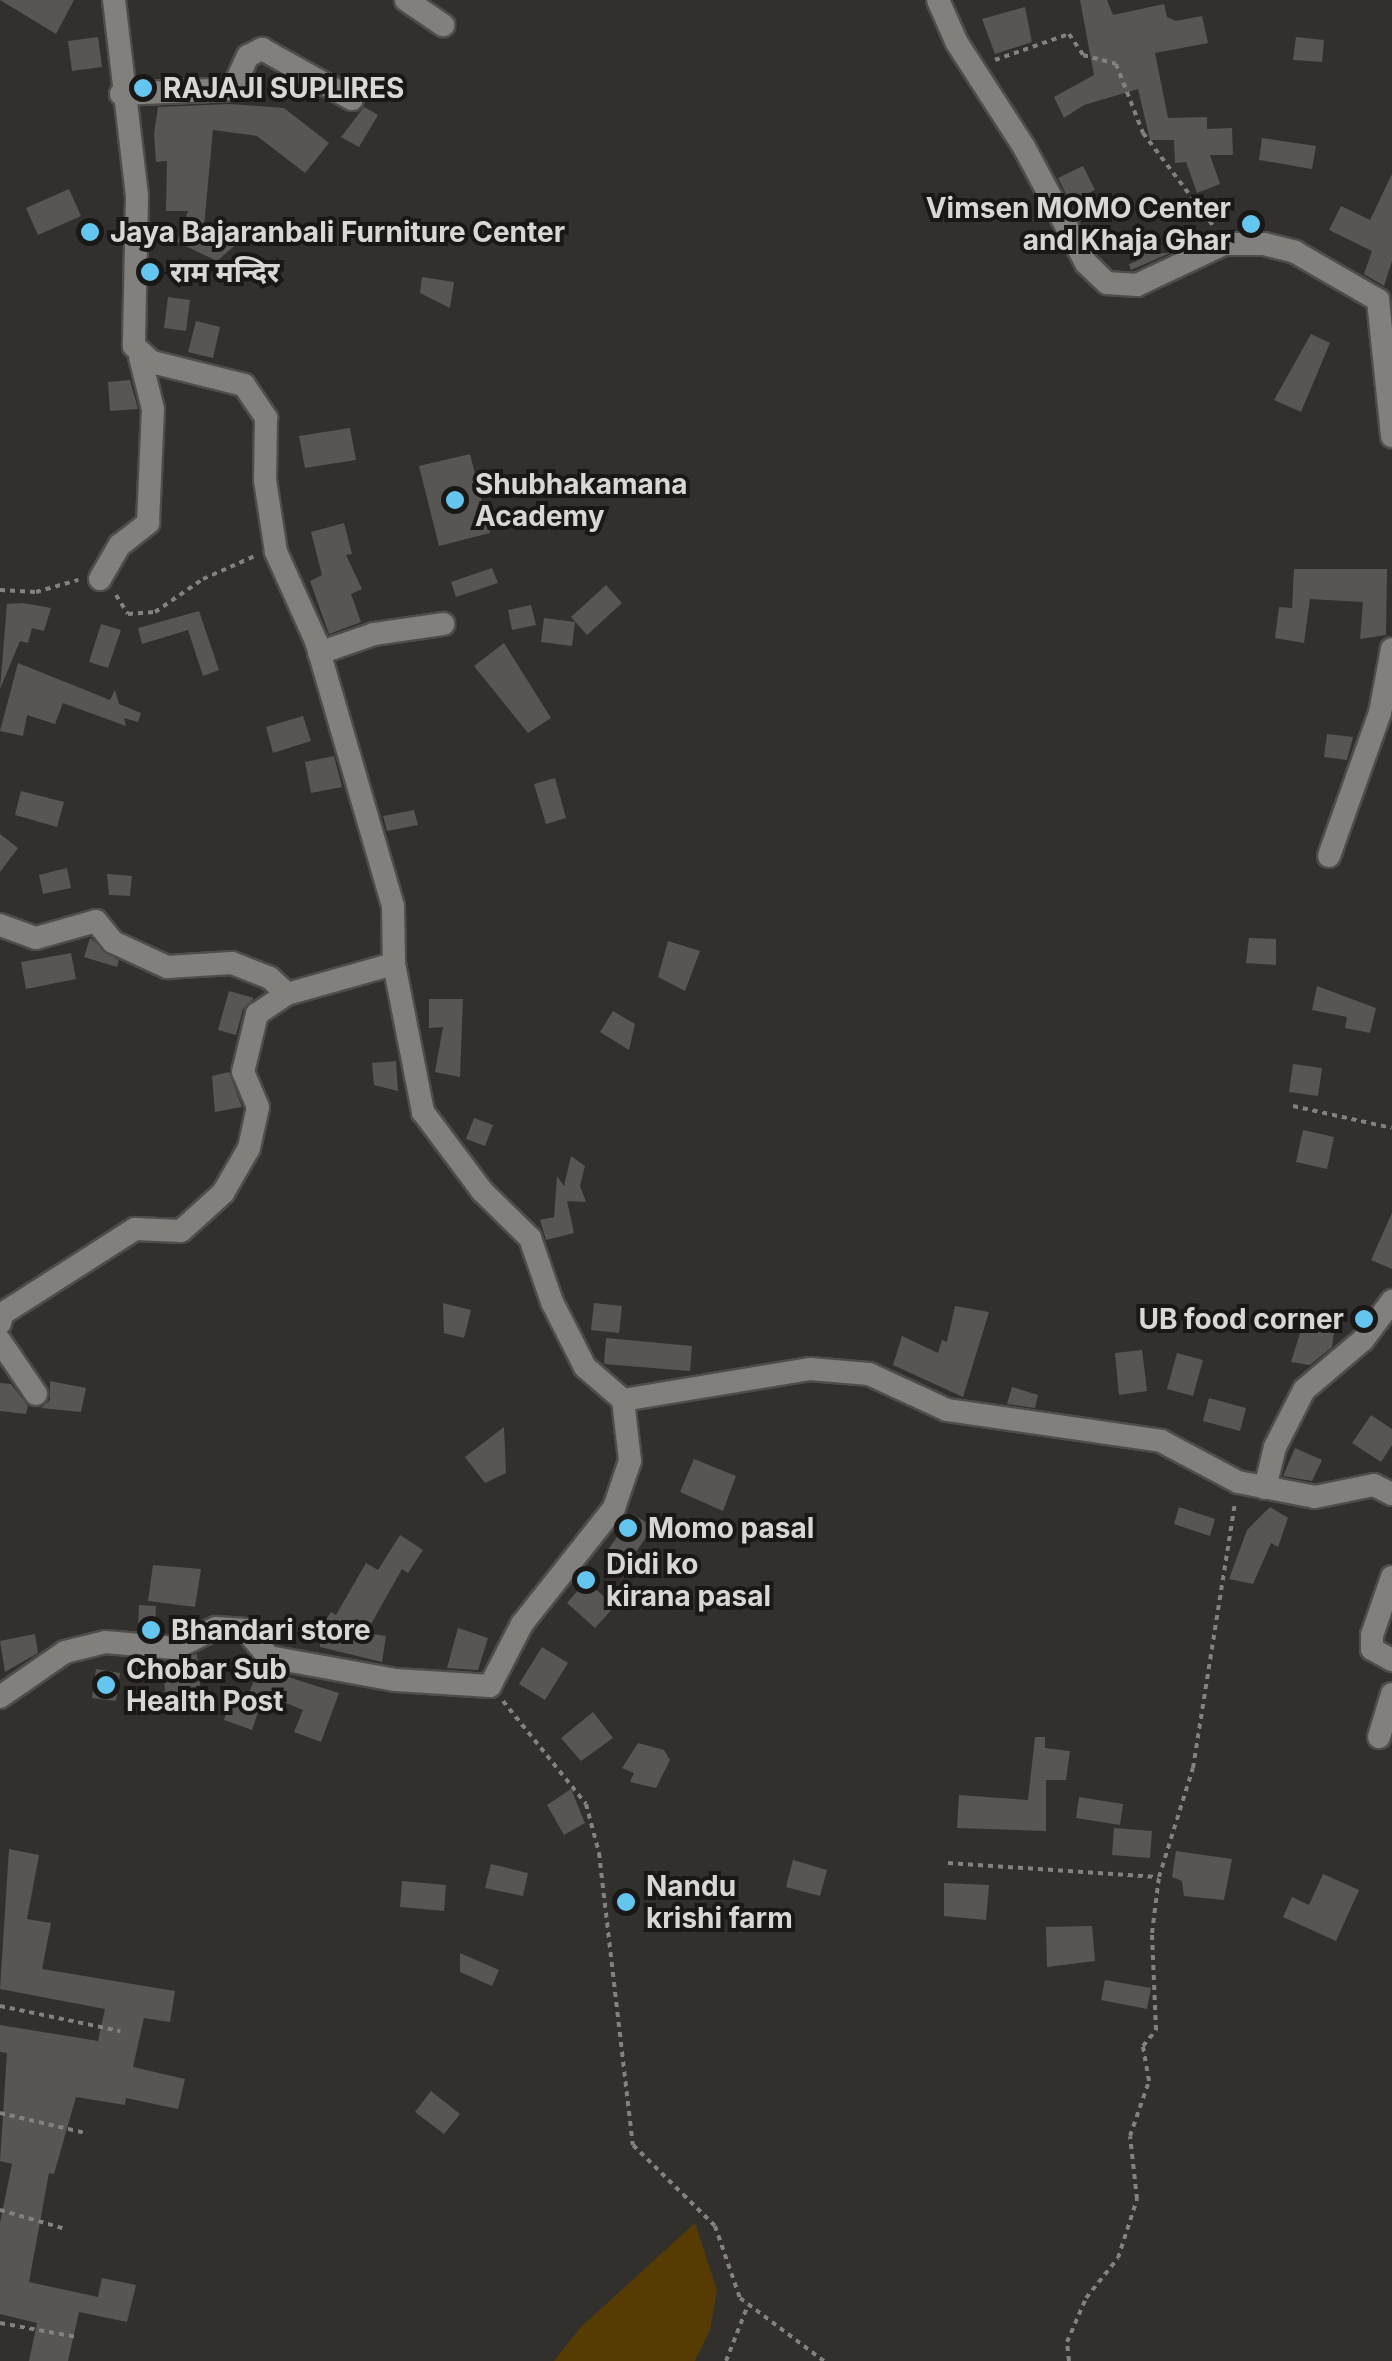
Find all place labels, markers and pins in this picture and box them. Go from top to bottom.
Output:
place label: RAJAJI SUPLIRES [163,71,404,105]
marker: RAJAJI SUPLIRES [132,77,154,99]
place label: Vimsen MOMO Center and Khaja Ghar [926,191,1231,257]
marker: Vimsen MOMO Center and Khaja Ghar [1240,213,1262,235]
place label: Jaya Bajaranbali Furniture Center [110,215,565,249]
marker: Jaya Bajaranbali Furniture Center [79,221,101,243]
place label: राम मन्दिर [170,255,279,289]
marker: राम मन्दिर [139,261,161,283]
place label: Shubhakamana Academy [475,467,688,533]
marker: Shubhakamana Academy [444,489,466,511]
place label: UB food corner [1138,1302,1344,1336]
marker: UB food corner [1353,1308,1375,1330]
place label: Momo pasal [648,1511,814,1545]
marker: Momo pasal [617,1517,639,1539]
place label: Didi ko kirana pasal [606,1547,771,1613]
marker: Didi ko kirana pasal [575,1569,597,1591]
place label: Bhandari store [171,1613,371,1647]
marker: Bhandari store [140,1619,162,1641]
place label: Chobar Sub Health Post [126,1652,287,1718]
marker: Chobar Sub Health Post [95,1674,117,1696]
place label: Nandu krishi farm [646,1869,793,1935]
marker: Nandu krishi farm [615,1891,637,1913]

